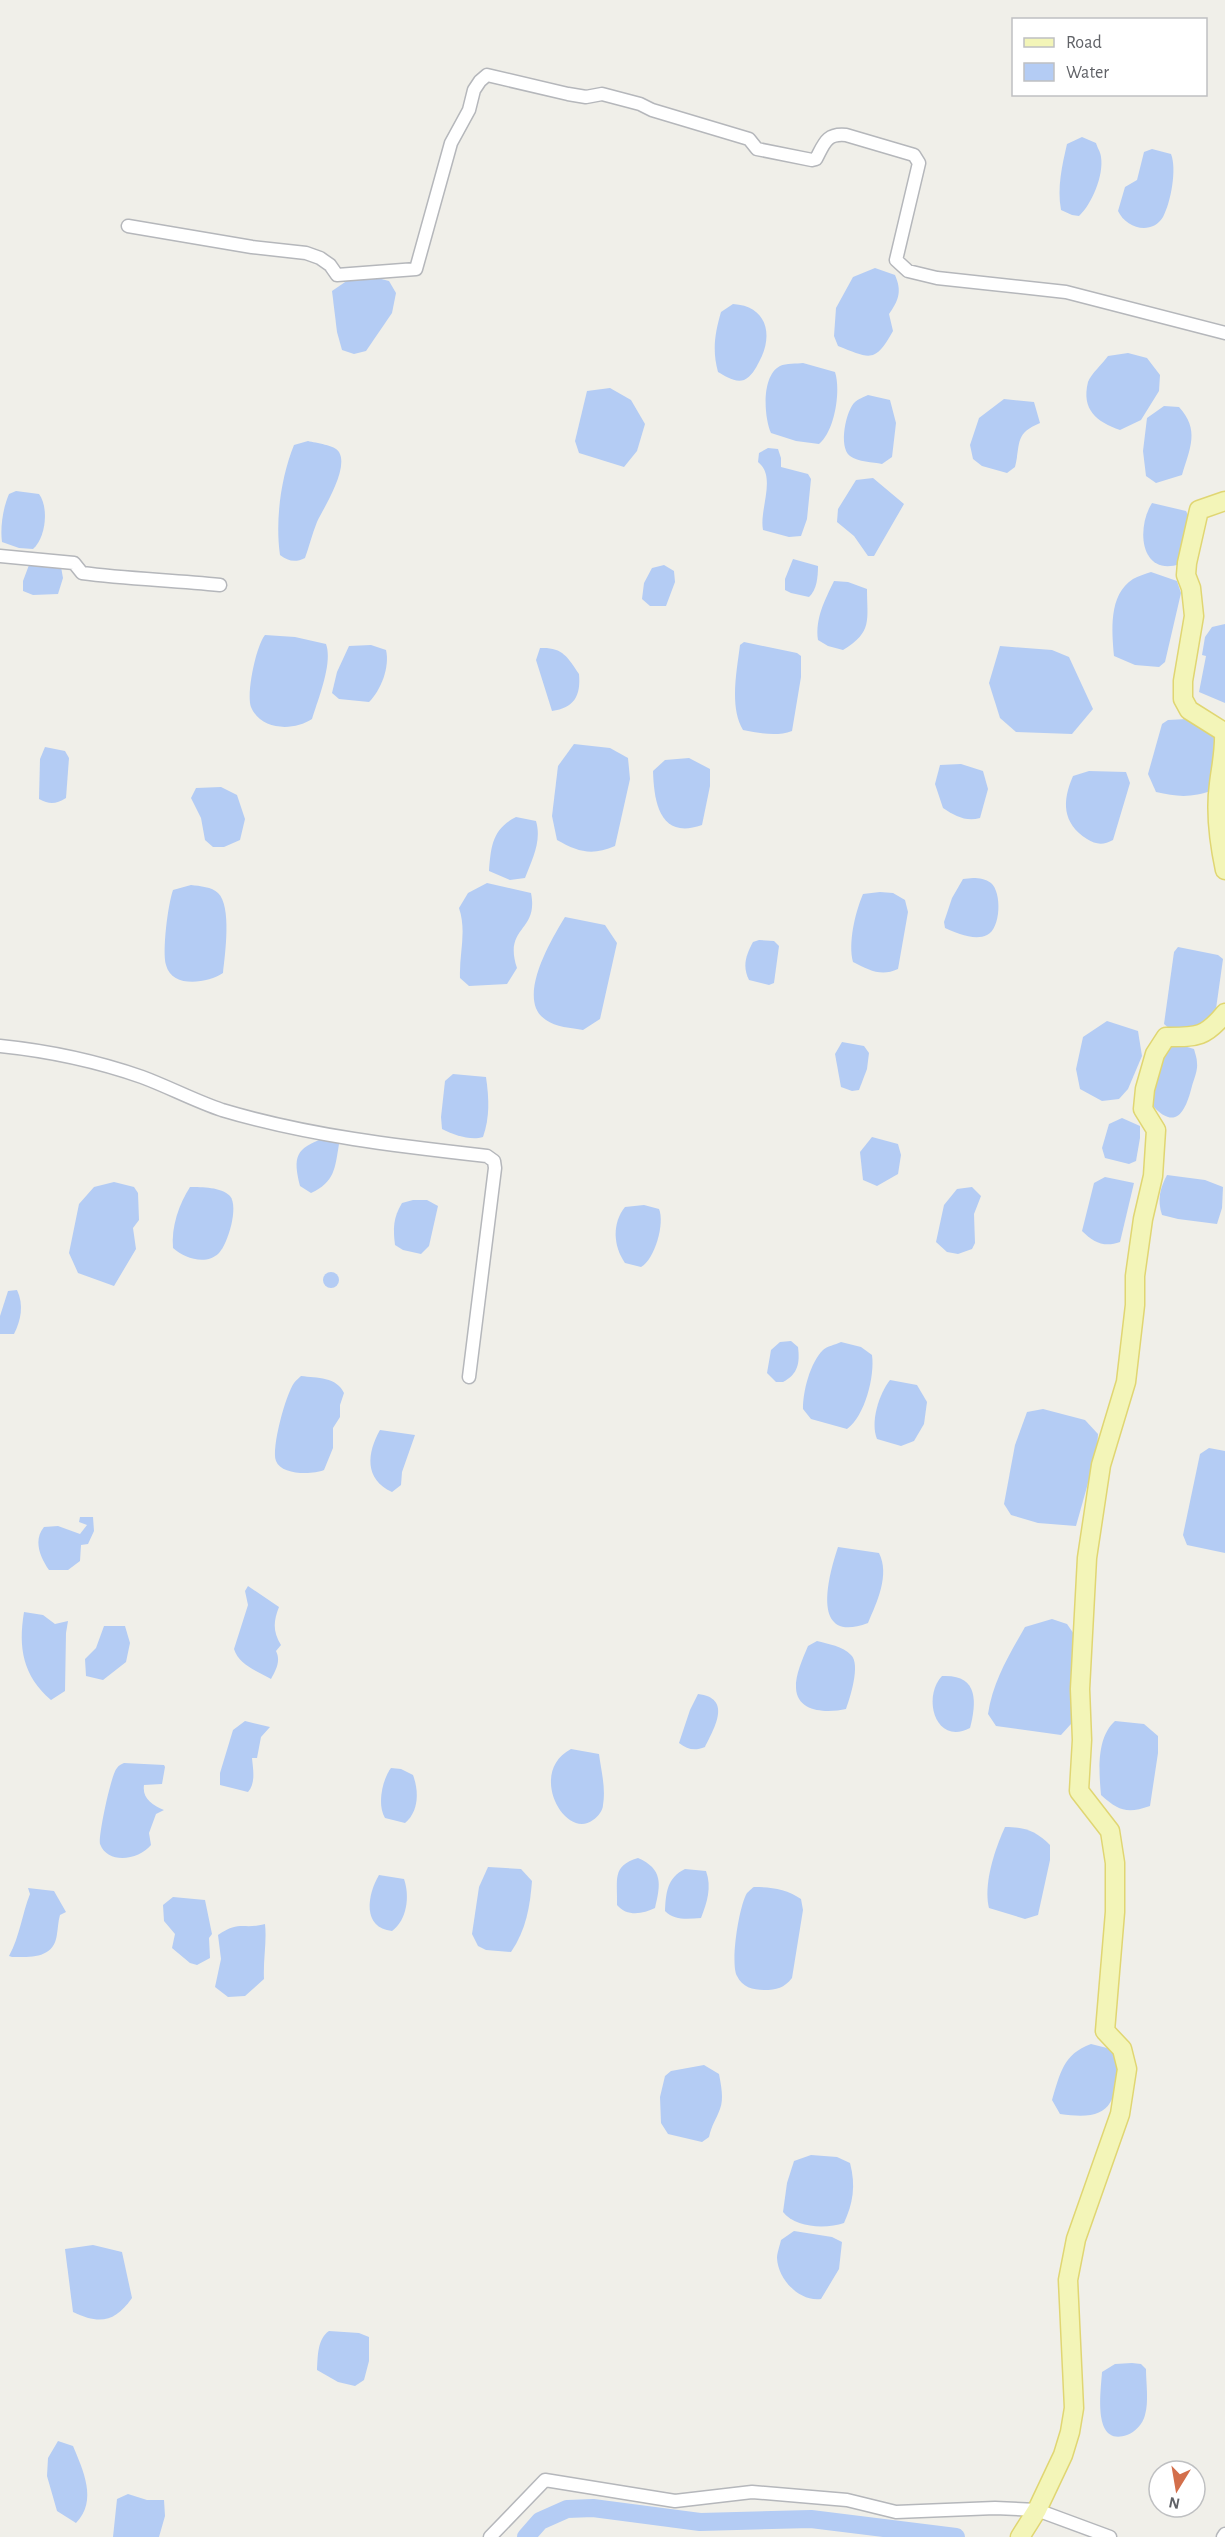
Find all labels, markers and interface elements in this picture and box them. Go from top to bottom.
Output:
legend [1012,18,1207,96]
text: Road [1066,34,1102,52]
text: Water [1066,64,1109,82]
north arrow [1147,2459,1207,2519]
text: N [1167,2494,1181,2512]

